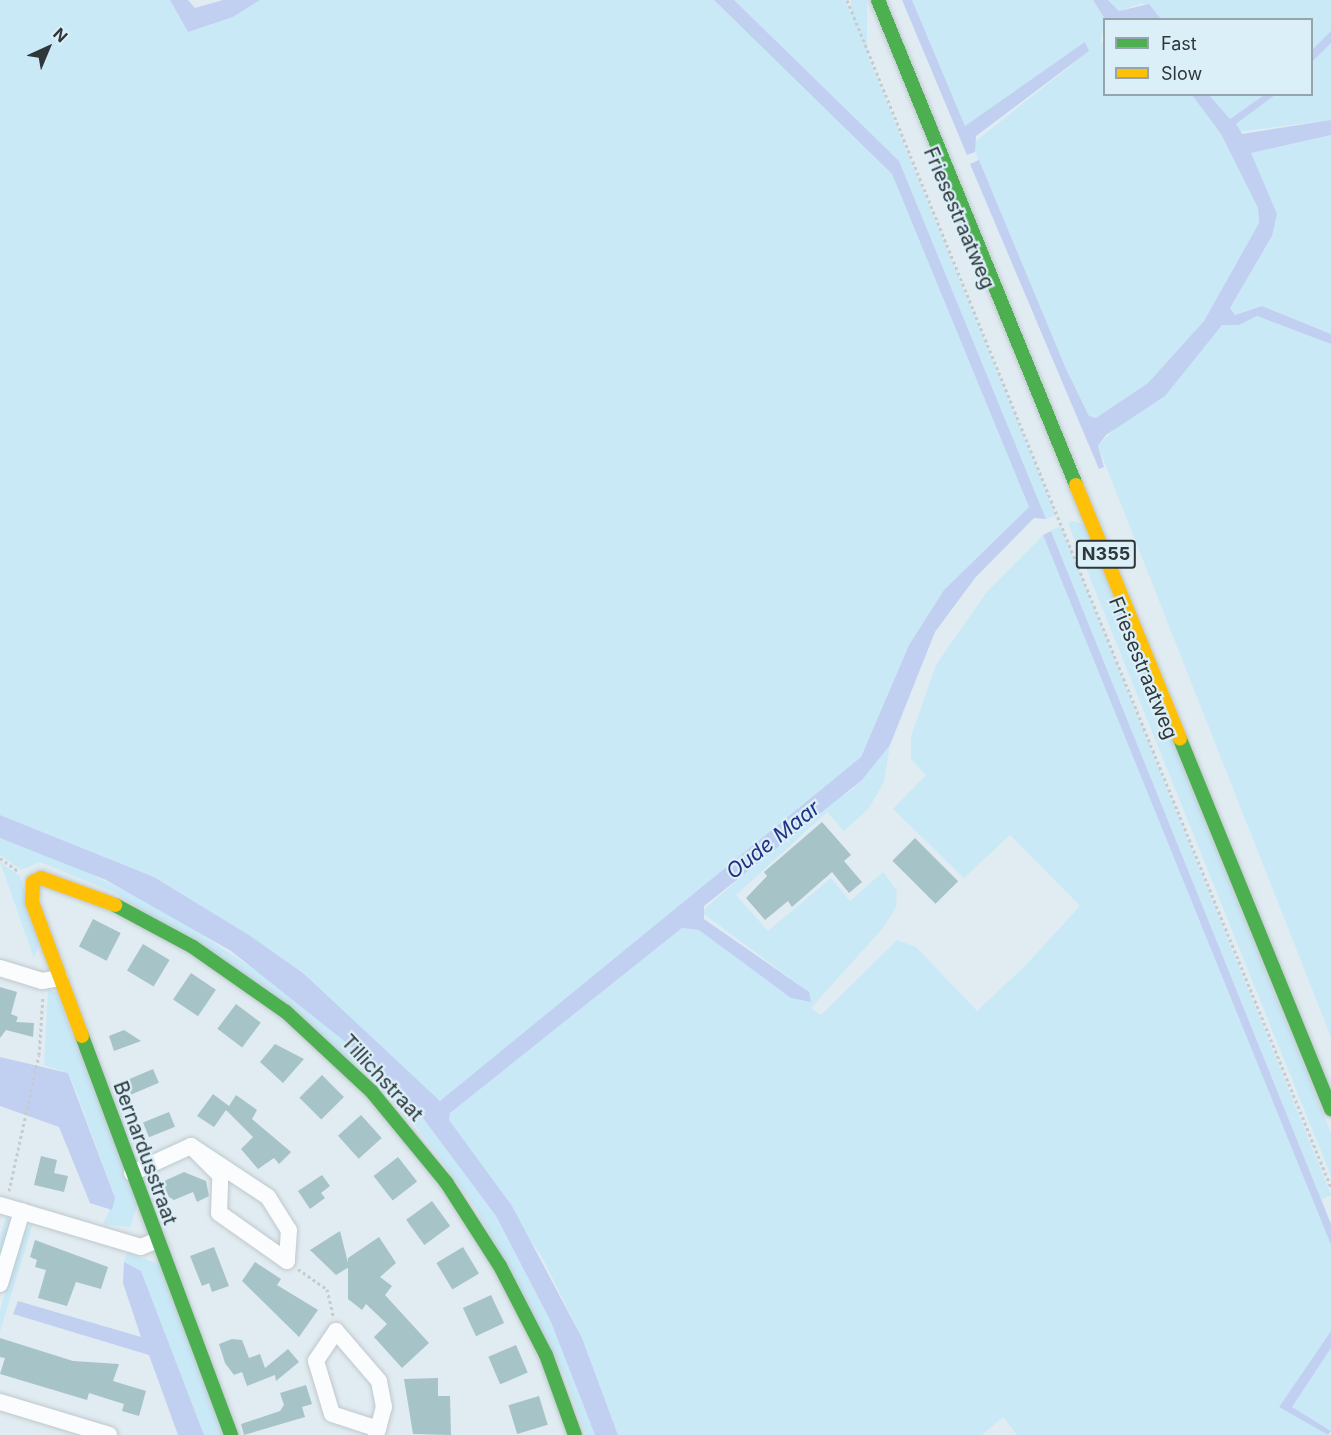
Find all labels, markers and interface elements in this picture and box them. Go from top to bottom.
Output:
north arrow [18,18,78,78]
legend [1103,18,1313,96]
text: N [49,24,72,46]
text: Fast [1161,33,1197,54]
text: Slow [1161,63,1202,84]
street label: Friesestraatweg [918,144,1000,292]
road number: N355 [1074,539,1138,569]
street label: Friesestraatweg [1103,593,1183,743]
water label: Oude Maar [721,796,825,884]
street label: Tillichstraat [336,1030,428,1126]
street label: Bernardusstraat [108,1078,182,1228]

